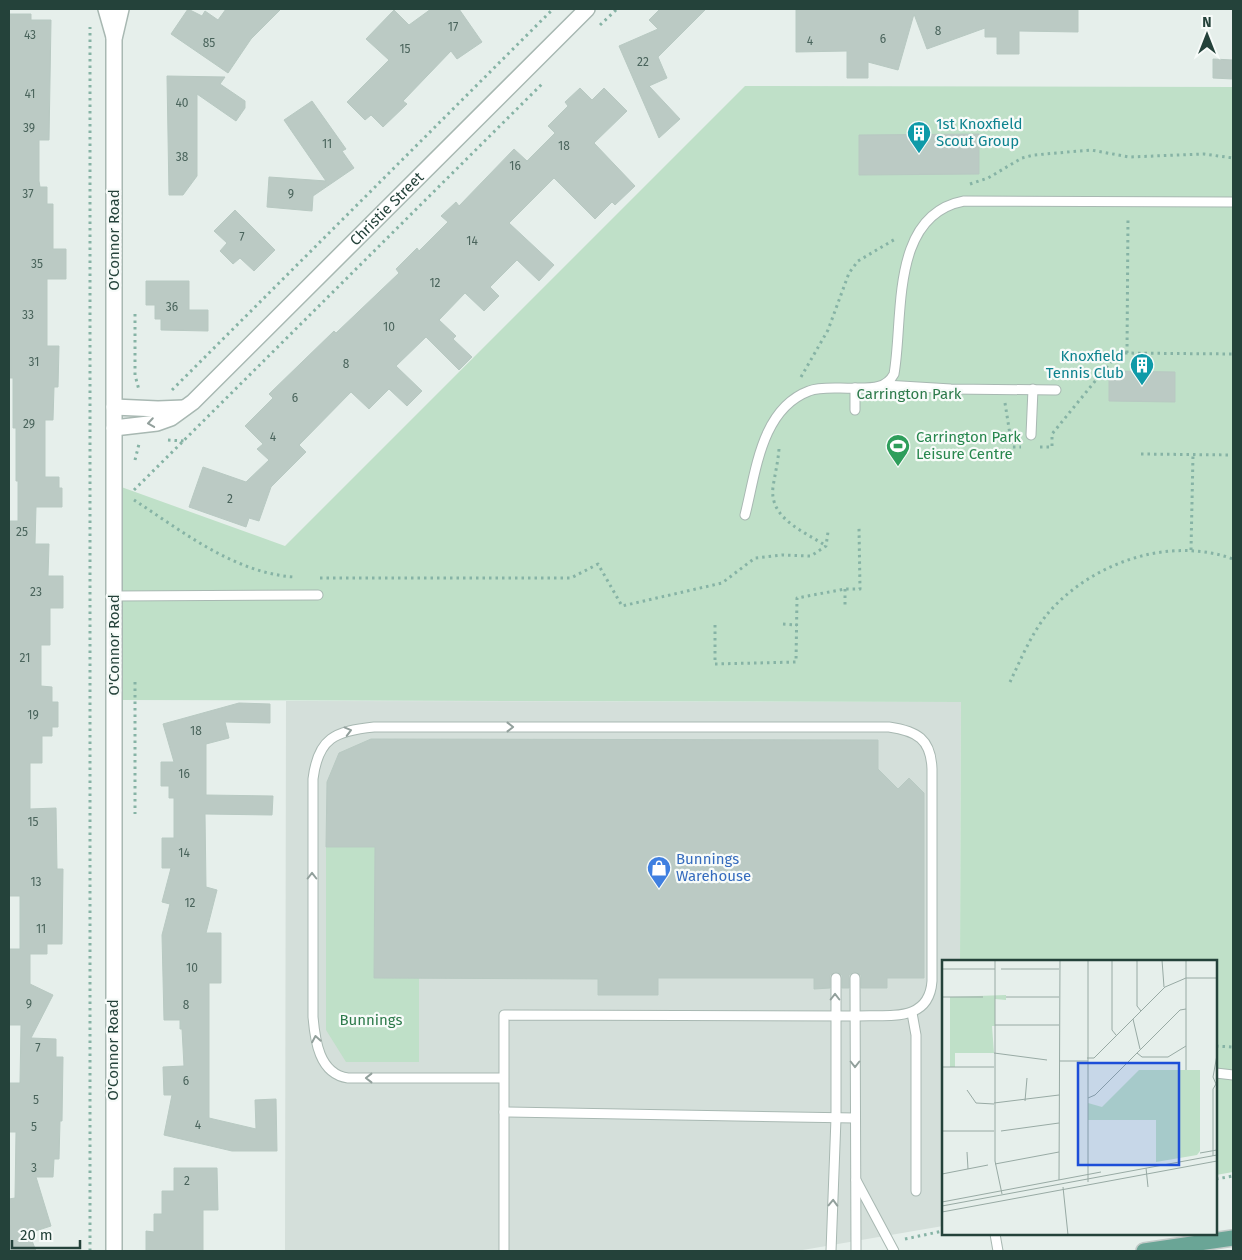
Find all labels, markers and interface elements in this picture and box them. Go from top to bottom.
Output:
north arrow [1182,10,1232,60]
text: N [1202,14,1212,31]
house number: 17 [448,20,458,34]
house number: 8 [935,24,942,38]
house number: 43 [24,28,36,42]
house number: 6 [880,32,886,46]
house number: 4 [807,34,814,48]
house number: 85 [203,36,215,50]
house number: 15 [399,42,411,56]
house number: 22 [637,55,649,69]
house number: 41 [25,87,35,101]
house number: 40 [175,96,189,110]
place label: 1st Knoxfield Scout Group [936,115,1023,150]
building icon: 1st Knoxfield Scout Group [906,120,932,154]
house number: 39 [23,121,35,135]
house number: 11 [322,137,332,151]
house number: 18 [558,139,570,153]
house number: 38 [176,150,189,164]
house number: 16 [509,159,521,173]
street label: Christie Street [346,168,428,249]
house number: 37 [22,187,34,201]
house number: 9 [288,187,294,201]
street label: O'Connor Road [105,189,123,291]
house number: 7 [239,230,245,244]
house number: 14 [466,234,478,248]
house number: 35 [31,257,43,271]
house number: 12 [429,276,441,290]
house number: 36 [166,300,178,314]
house number: 33 [22,308,34,322]
house number: 10 [383,320,395,334]
place label: Knoxfield Tennis Club [1046,347,1124,382]
building icon: Knoxfield Tennis Club [1129,352,1155,386]
house number: 31 [29,355,39,369]
house number: 8 [343,357,350,371]
park label: Carrington Park [856,385,962,403]
house number: 6 [292,391,298,405]
house number: 29 [23,417,35,431]
one-way arrow [147,418,156,428]
place label: Carrington Park Leisure Centre [916,428,1021,463]
house number: 4 [270,430,277,444]
sports icon: Carrington Park Leisure Centre [885,433,911,467]
house number: 2 [227,492,233,506]
house number: 25 [16,525,28,539]
house number: 23 [30,585,42,599]
street label: O'Connor Road [105,594,123,696]
house number: 21 [20,651,30,665]
house number: 19 [27,708,39,722]
one-way arrow [506,722,514,732]
house number: 18 [190,724,202,738]
one-way arrow [343,726,352,737]
house number: 16 [178,767,190,781]
house number: 15 [27,815,39,829]
house number: 14 [178,846,190,860]
place label: Bunnings Warehouse [676,850,751,885]
shop icon: Bunnings Warehouse [646,855,672,889]
one-way arrow [307,872,317,880]
house number: 13 [30,875,42,889]
house number: 12 [184,896,196,910]
house number: 11 [36,922,46,936]
inset map [942,960,1217,1235]
house number: 10 [186,961,198,975]
one-way arrow [830,993,840,1000]
house number: 9 [26,997,32,1011]
house number: 8 [183,998,190,1012]
street label: O'Connor Road [104,999,122,1101]
park label: Bunnings [339,1011,403,1029]
one-way arrow [311,1034,321,1043]
house number: 7 [35,1041,41,1055]
one-way arrow [850,1061,860,1069]
one-way arrow [364,1073,372,1083]
house number: 6 [183,1074,189,1088]
house number: 5 [33,1093,39,1107]
house number: 4 [195,1118,202,1132]
house number: 5 [31,1120,37,1134]
house number: 3 [31,1161,37,1175]
house number: 2 [184,1174,190,1188]
one-way arrow [827,1198,838,1206]
scale bar [12,1218,80,1250]
text: 20 m [20,1226,53,1244]

